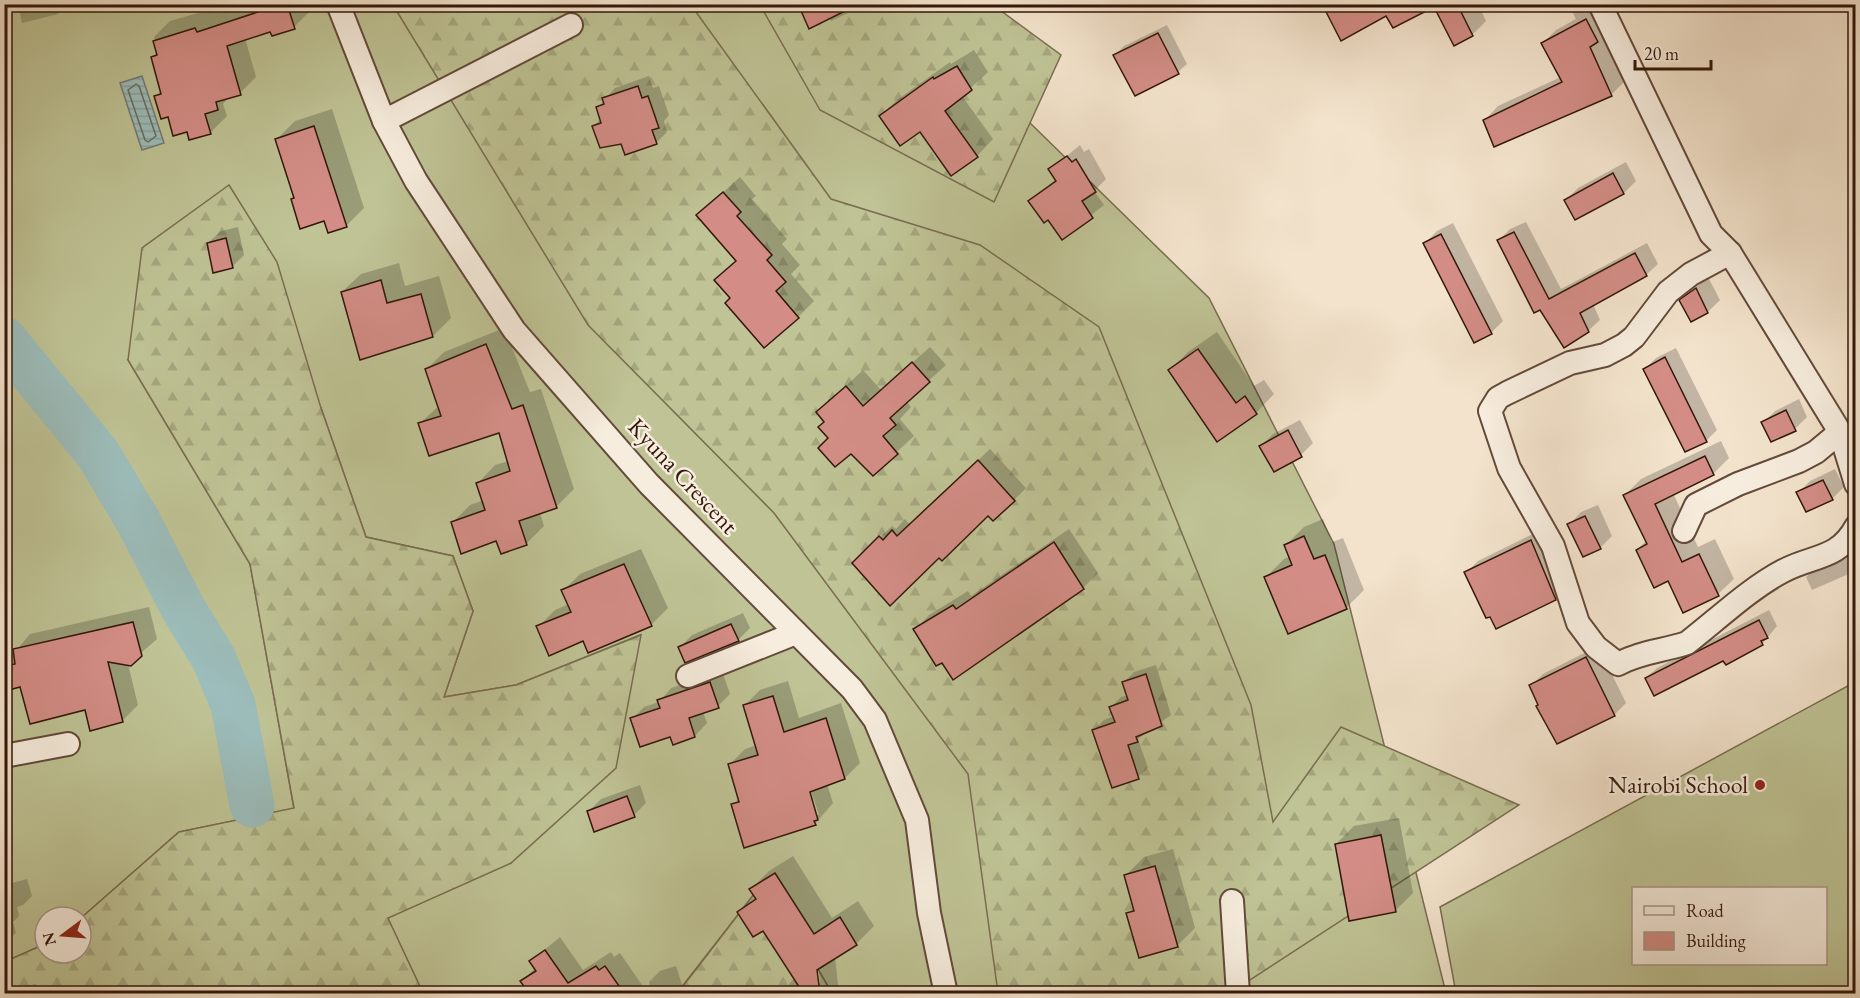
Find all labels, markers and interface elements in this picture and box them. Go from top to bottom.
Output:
scale bar [1635,33,1712,71]
text: 20 m [1644,42,1679,65]
street label: Kyuna Crescent [622,411,745,541]
place label: Nairobi School [1608,769,1748,800]
marker: Nairobi School [1753,778,1767,792]
legend [1632,887,1827,965]
text: Road [1686,899,1725,922]
north arrow [33,905,93,965]
text: Building [1686,929,1746,952]
text: N [37,930,61,948]

